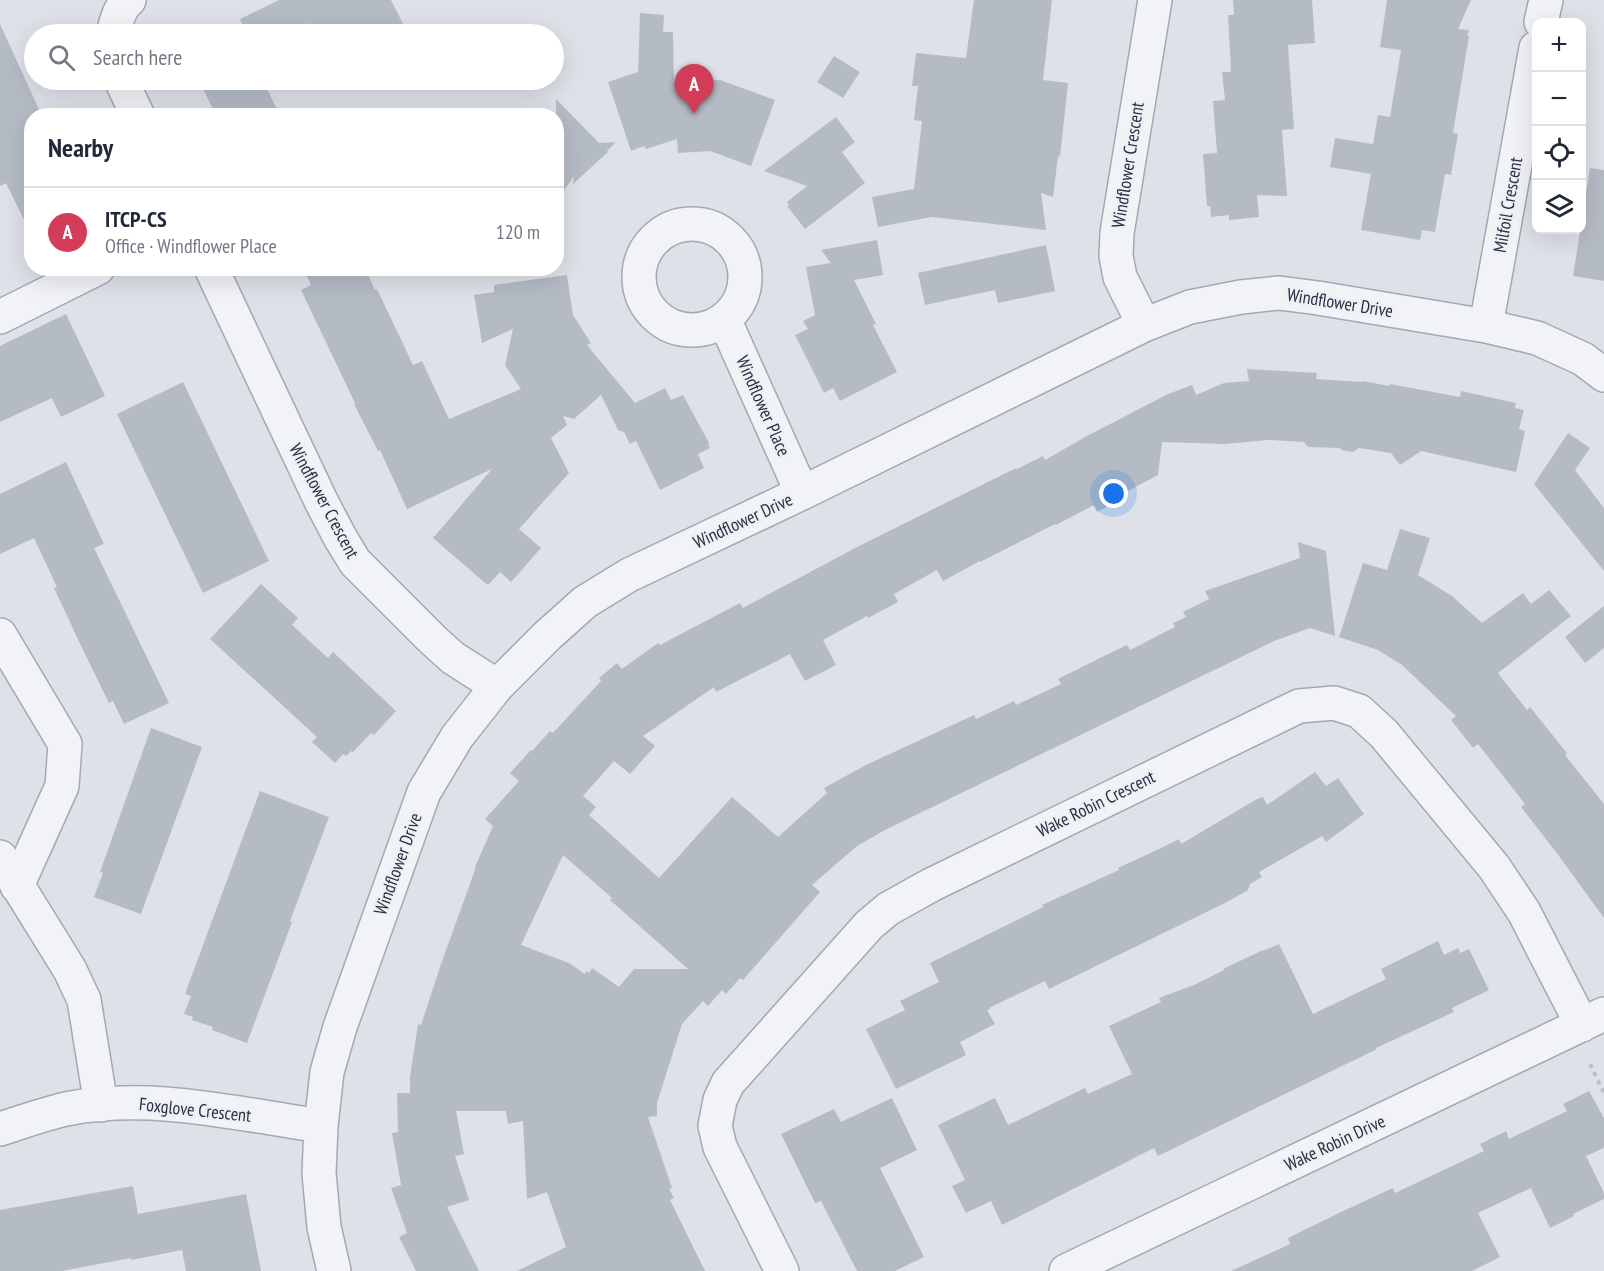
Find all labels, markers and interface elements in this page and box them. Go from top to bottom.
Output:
map controls [1532,18,1586,234]
button: + [1532,18,1586,72]
search box [24,24,564,90]
icon: search [45,41,78,74]
text: Search here [93,43,182,71]
pin: A [674,64,714,114]
button: − [1532,72,1586,126]
street label: Windflower Crescent [1106,100,1149,230]
button: locate [1532,126,1586,180]
text: Nearby [48,131,113,164]
street label: Milfoil Crescent [1488,155,1527,254]
button: layers [1532,180,1586,234]
text: ITCP-CS [105,205,167,233]
text: A [62,219,73,245]
text: 120 m [496,219,540,245]
text: Office · Windflower Place [105,233,277,259]
street label: Windflower Drive [1285,283,1395,322]
street label: Windflower Place [731,352,796,460]
street label: Windflower Crescent [284,439,364,562]
your location [1099,479,1128,508]
street label: Windflower Drive [689,487,796,554]
street label: Wake Robin Crescent [1033,765,1159,842]
street label: Windflower Drive [368,810,427,918]
street label: Foxglove Crescent [138,1092,252,1127]
street label: Wake Robin Drive [1281,1109,1389,1176]

